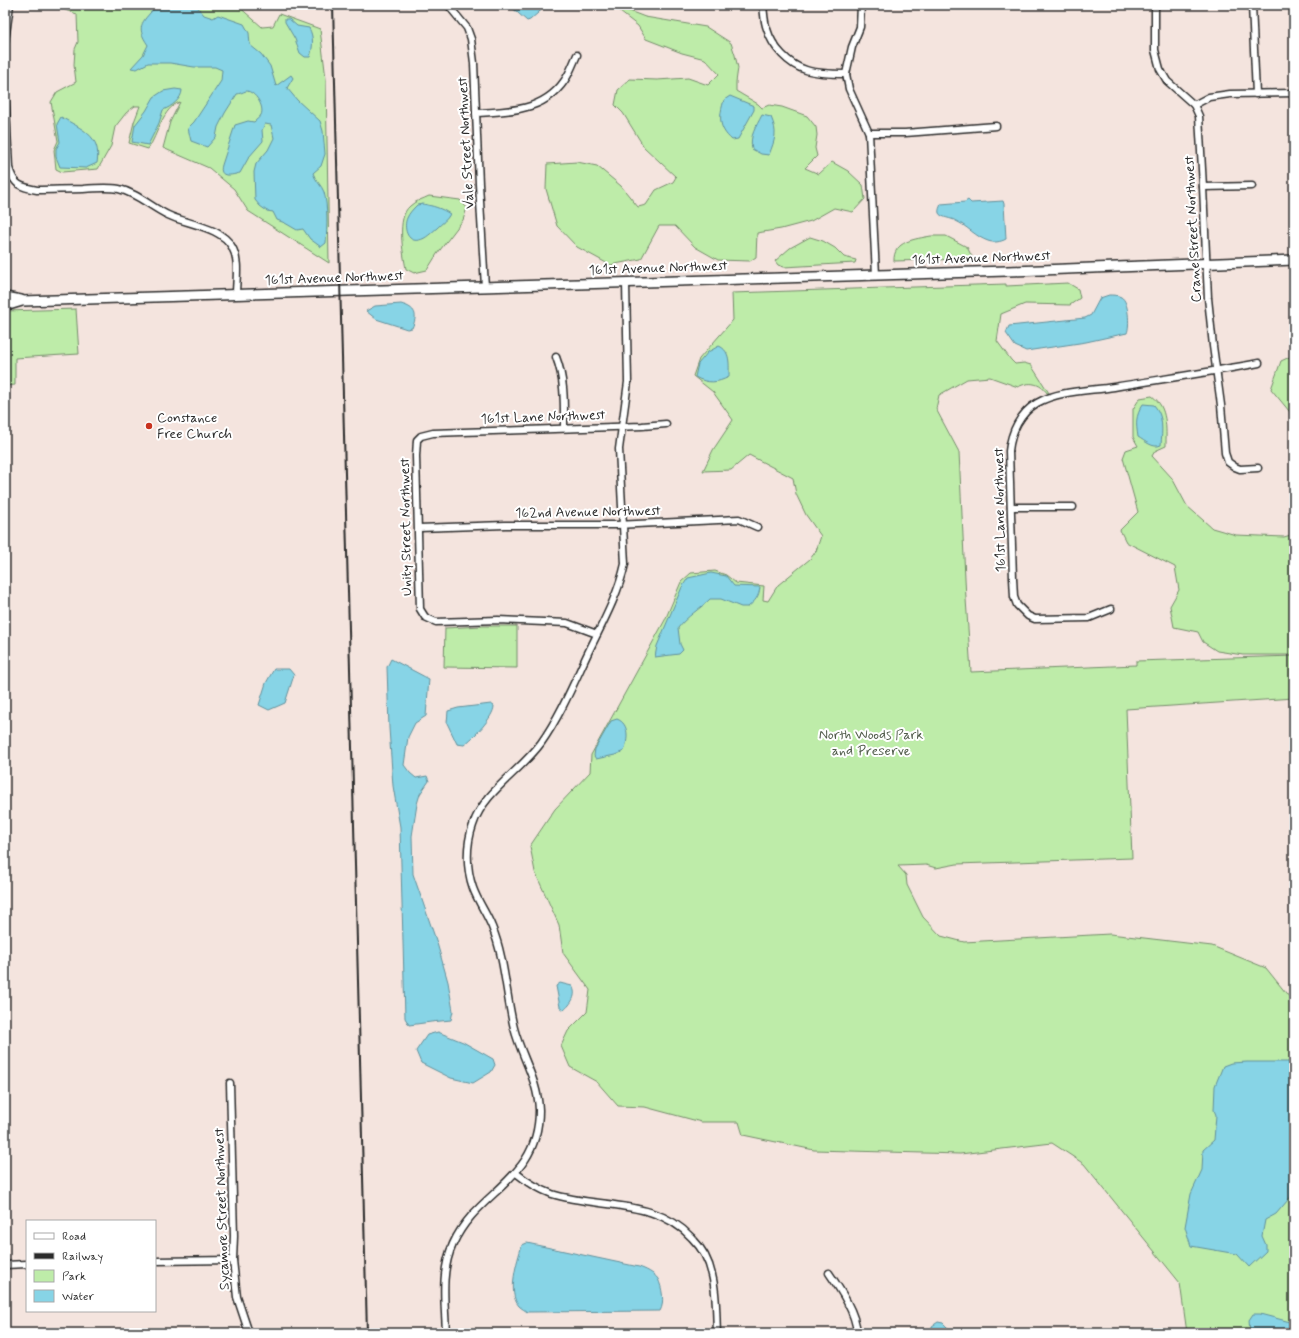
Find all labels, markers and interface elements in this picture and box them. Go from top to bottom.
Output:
street label: Vale Street Northwest [454,76,478,210]
street label: Crane Street Northwest [1180,155,1206,303]
street label: 161st Avenue Northwest [911,247,1051,269]
street label: 161st Avenue Northwest [588,257,728,279]
street label: 161st Avenue Northwest [264,267,404,289]
street label: 161st Lane Northwest [480,406,606,428]
place label: Constance Free Church [157,409,232,443]
marker: Constance Free Church [144,421,154,431]
street label: 161st Lane Northwest [990,447,1010,572]
street label: Unity Street Northwest [396,458,416,596]
street label: 162nd Avenue Northwest [515,502,661,522]
park label: North Woods Park and Preserve [819,726,923,760]
street label: Sycamore Street Northwest [210,1127,234,1291]
legend [26,1220,156,1312]
text: Road [62,1229,86,1245]
text: Railway [62,1249,104,1265]
text: Park [62,1269,86,1285]
text: Water [62,1289,94,1305]

